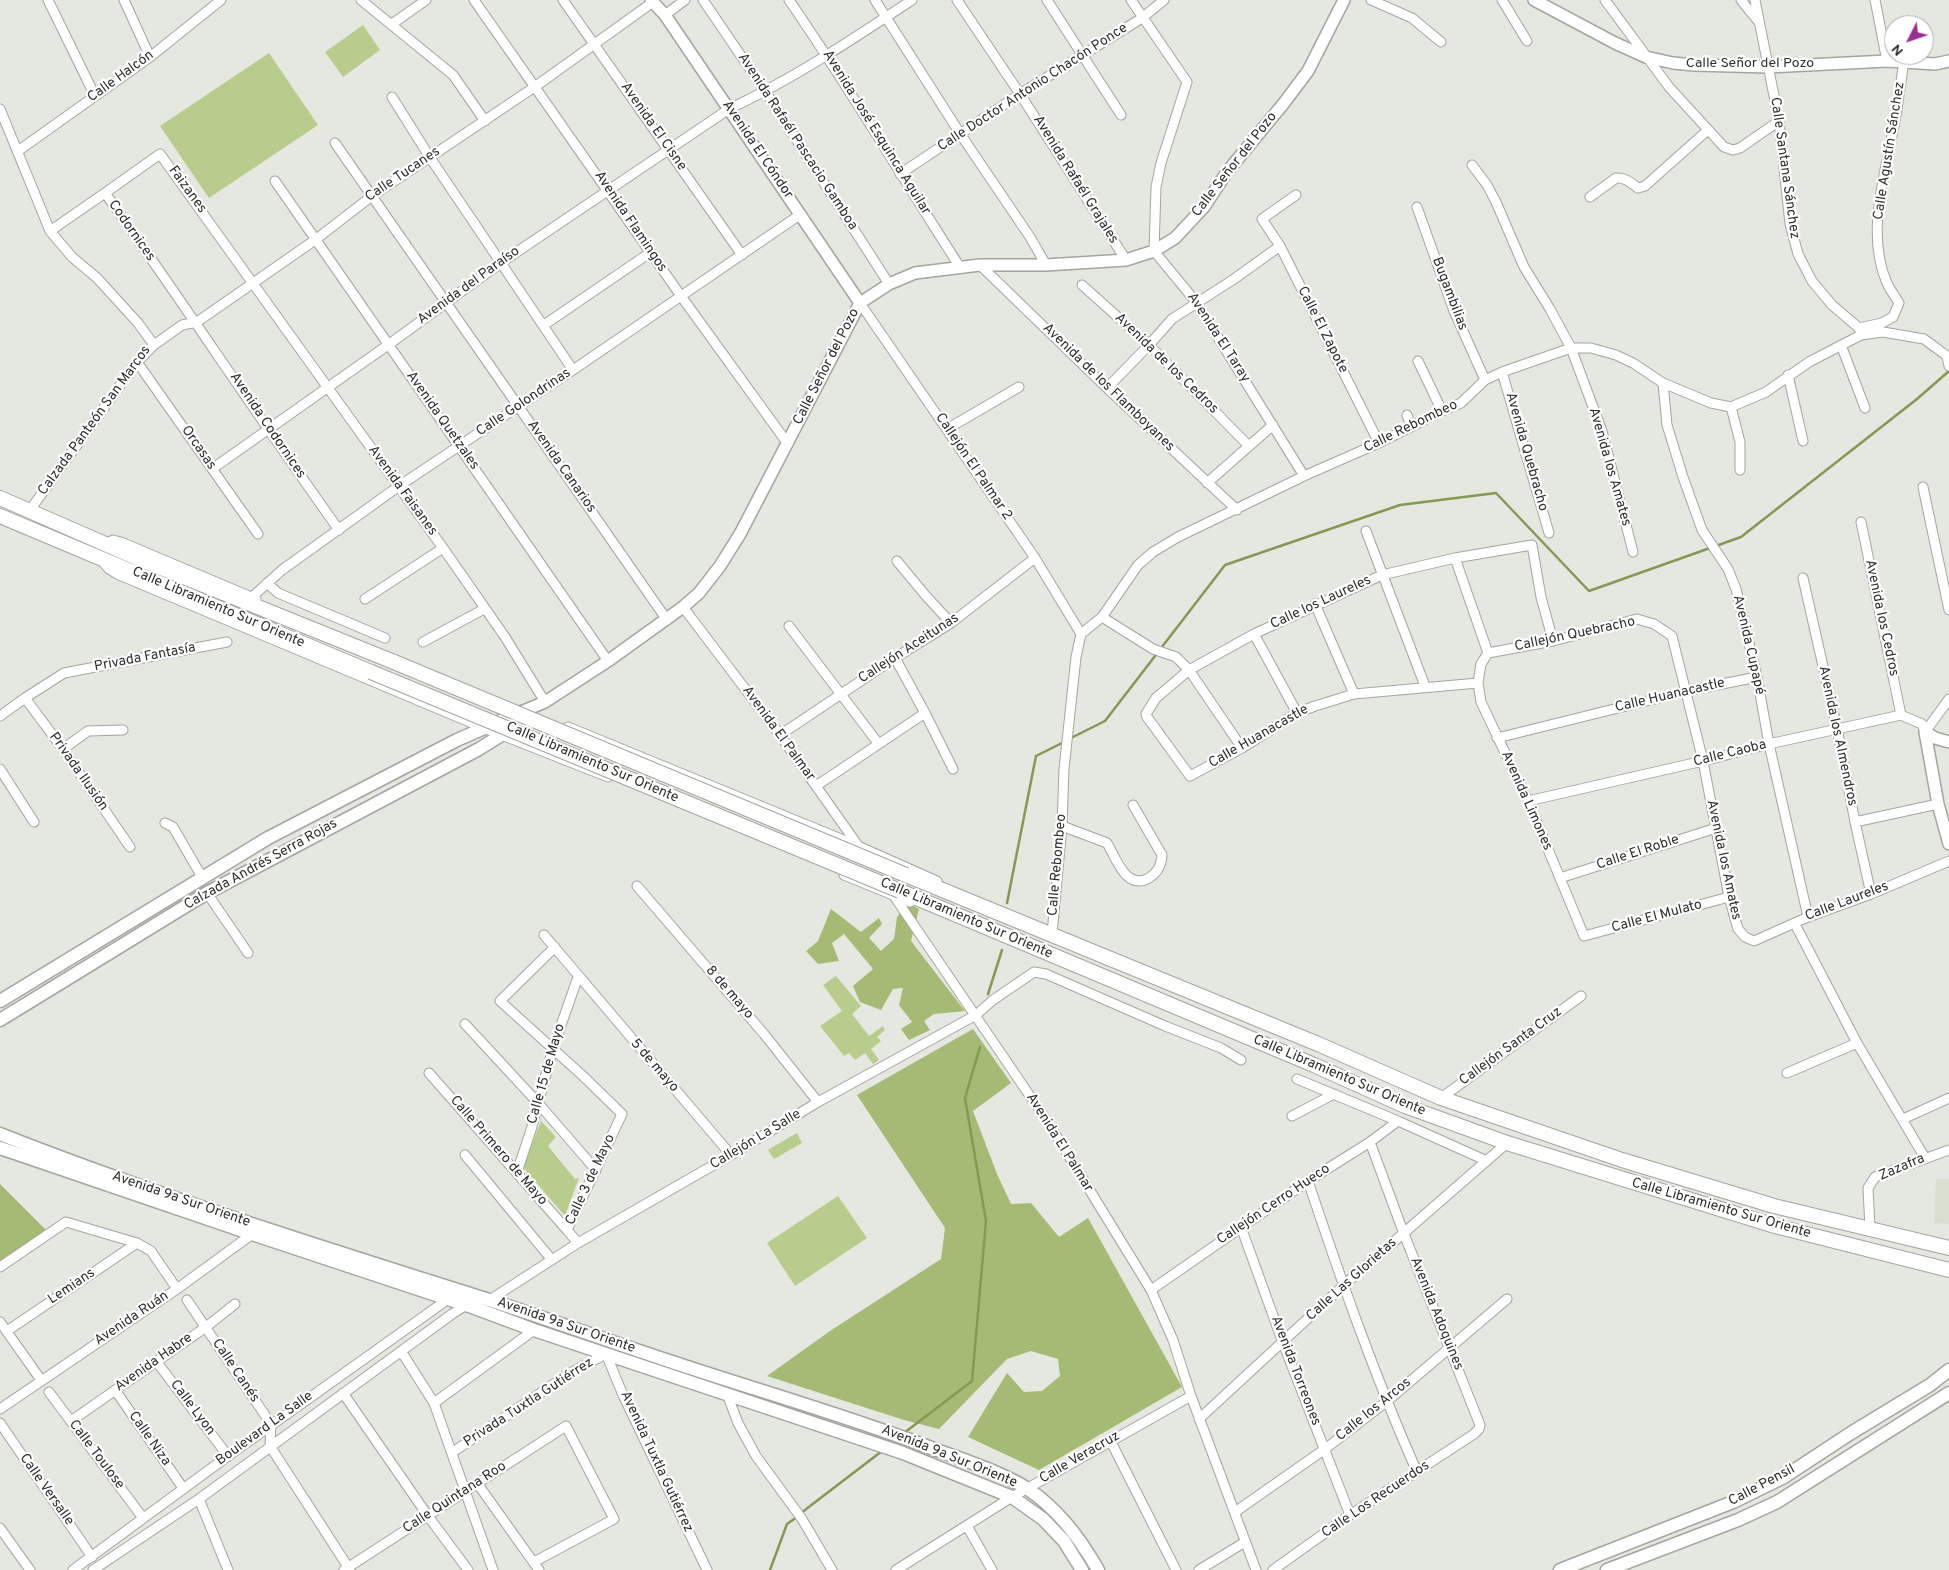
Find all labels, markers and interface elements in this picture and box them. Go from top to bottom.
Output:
north arrow [1884,15,1934,65]
street label: Calle Doctor Antonio Chacón Ponce [935,20,1131,156]
text: N [1888,40,1908,59]
street label: Calle Halcón [85,47,157,107]
street label: Avenida José Esquinca Aguilar [818,48,934,218]
street label: Avenida Rafaél Pascacio Gamboa [733,50,861,234]
street label: Calle Señor del Pozo [1686,56,1814,72]
street label: Avenida El Cisne [616,80,690,174]
street label: Calle Agustín Sánchez [1871,81,1909,221]
street label: Calle Santana Sánchez [1766,96,1802,240]
street label: Avenida El Cóndor [718,98,796,202]
street label: Calle Señor del Pozo [1189,109,1281,221]
street label: Avenida Rafaél Grajales [1029,113,1121,247]
street label: Calle Tucanes [362,144,444,206]
street label: Faizanes [164,163,210,217]
street label: Avenida Flamingos [590,168,670,276]
street label: Codornices [104,197,158,265]
street label: Avenida del Paraíso [415,243,523,329]
street label: Bugambilias [1427,255,1471,333]
street label: Calle El Zapote [1293,284,1351,376]
street label: Avenida El Taray [1183,290,1253,386]
street label: Calle Señor del Pozo [790,306,864,428]
street label: Avenida de los Cedros [1111,310,1221,418]
street label: Avenida de los Flamboyanes [1039,321,1177,455]
street label: Calzada Panteón San Marcos [35,343,155,499]
street label: Calle Golondrinas [474,365,574,441]
street label: Avenida Quetzales [402,369,482,473]
street label: Avenida Codornices [225,370,309,482]
street label: Avenida Quebracho [1501,391,1551,513]
street label: Calle Rebombeo [1361,397,1461,457]
street label: Avenida los Amates [1584,406,1634,528]
street label: Callejón El Palmar 2 [931,410,1015,524]
street label: Avenida Canarios [523,418,599,516]
street label: Orcasas [177,423,219,473]
street label: Avenida Faisanes [364,443,440,539]
street label: Avenida los Cedros [1860,558,1902,678]
street label: Calle Libramiento Sur Oriente [129,564,307,652]
street label: Calle los Laureles [1268,572,1374,634]
street label: Avenida Cupapé [1728,593,1768,697]
street label: Callejón Aceitunas [856,610,962,688]
street label: Callejón Quebracho [1513,614,1637,656]
street label: Privada Fantasía [93,640,197,676]
street label: Avenida los Almendros [1814,664,1860,808]
street label: Calle Huanacastle [1613,675,1727,717]
street label: Avenida El Palmar [738,683,818,785]
street label: Calle Huanacastle [1206,702,1312,772]
street label: Calle Libramiento Sur Oriente [503,719,681,807]
street label: Privada Ilusión [45,729,111,815]
street label: Calle Caoba [1692,737,1768,771]
street label: Avenida Limones [1497,749,1555,853]
street label: Avenida los Amates [1702,798,1744,922]
street label: Calle Rebombeo [1045,813,1071,917]
street label: Calzada Andrés Serra Rojas [182,816,340,914]
street label: Calle El Roble [1595,832,1681,874]
street label: Calle Libramiento Sur Oriente [877,875,1055,963]
street label: Calle Laureles [1803,878,1891,926]
street label: Calle El Mulato [1610,897,1704,937]
street label: 8 de mayo [701,963,757,1023]
street label: Callejón Santa Cruz [1456,1004,1566,1090]
street label: Calle 15 de Mayo [525,1022,569,1126]
street label: Calle Libramiento Sur Oriente [1250,1032,1428,1120]
street label: 5 de mayo [626,1036,682,1096]
street label: Avenida El Palmar [1022,1090,1096,1196]
street label: Calle Primero de Mayo [446,1093,550,1209]
street label: Callejón La Salle [708,1106,804,1174]
street label: Calle 3 de Mayo [563,1132,619,1228]
street label: Zazafra [1877,1151,1927,1185]
street label: Callejón Cerro Hueco [1214,1161,1334,1249]
street label: Avenida 9a Sur Oriente [110,1168,252,1232]
street label: Calle Libramiento Sur Oriente [1629,1175,1813,1243]
street label: Calle Las Glorietas [1303,1235,1401,1325]
street label: Avenida Adoquines [1406,1255,1466,1373]
street label: Lemians [45,1265,99,1309]
street label: Avenida Ruán [92,1288,172,1350]
street label: Avenida 9a Sur Oriente [495,1294,637,1358]
street label: Avenida Torreones [1266,1314,1324,1428]
street label: Avenida Habre [112,1330,196,1396]
street label: Calle Canés [208,1336,262,1406]
street label: Privada Tuxtla Gutiérrez [461,1355,597,1451]
street label: Calle los Arcos [1333,1375,1415,1445]
street label: Calle Lyon [166,1377,218,1439]
street label: Boulevard La Salle [213,1388,317,1470]
street label: Avenida Tuxtla Gutiérrez [616,1389,696,1535]
street label: Calle Niza [124,1409,174,1469]
street label: Calle Toulose [64,1417,128,1493]
street label: Avenida 9a Sur Oriente [879,1422,1019,1492]
street label: Calle Veracruz [1037,1428,1123,1488]
street label: Calle Versalle [15,1451,77,1529]
street label: Calle Quintana Roo [400,1458,510,1538]
street label: Calle Los Recuerdos [1319,1458,1433,1542]
street label: Calle Pensil [1726,1461,1798,1511]

